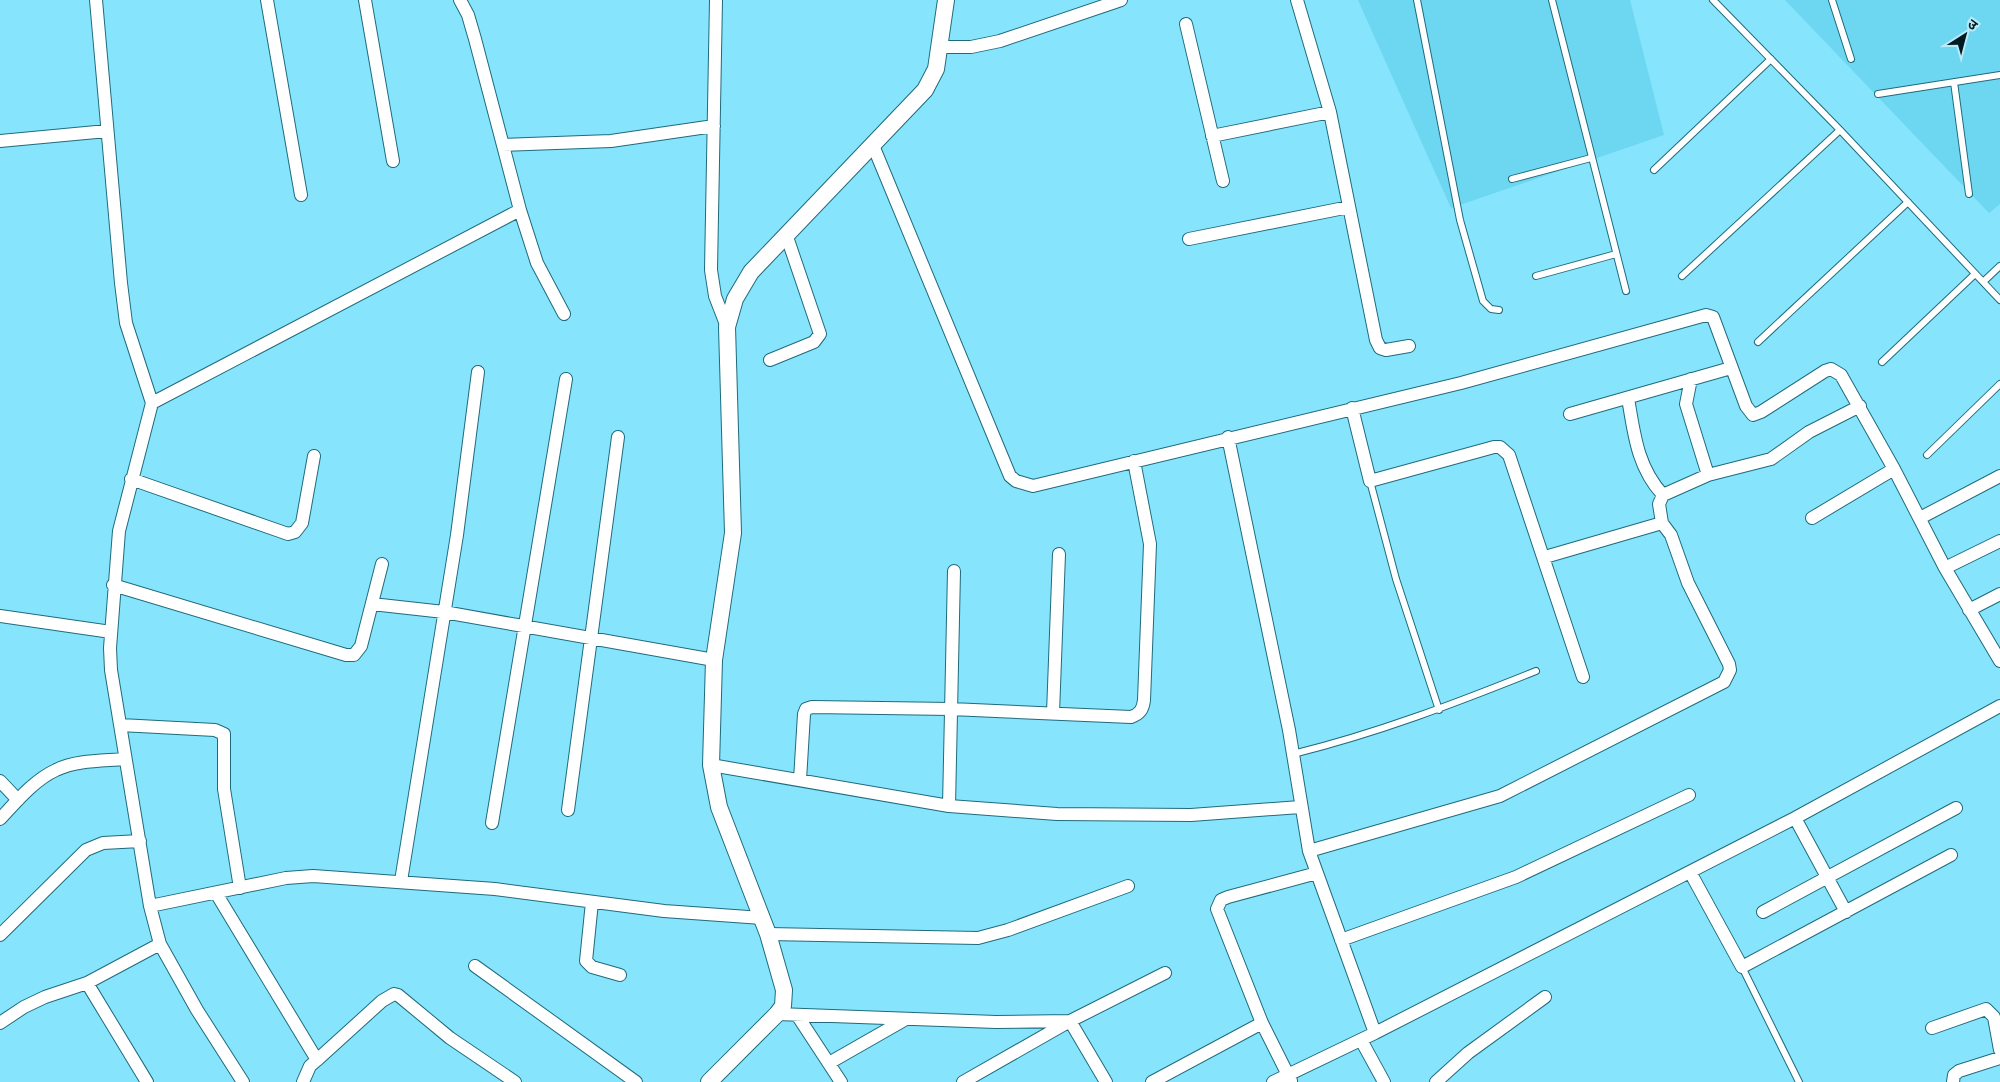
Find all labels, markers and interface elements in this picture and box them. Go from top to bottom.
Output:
north arrow [1940,10,1990,60]
text: उ [1964,16,1981,35]

